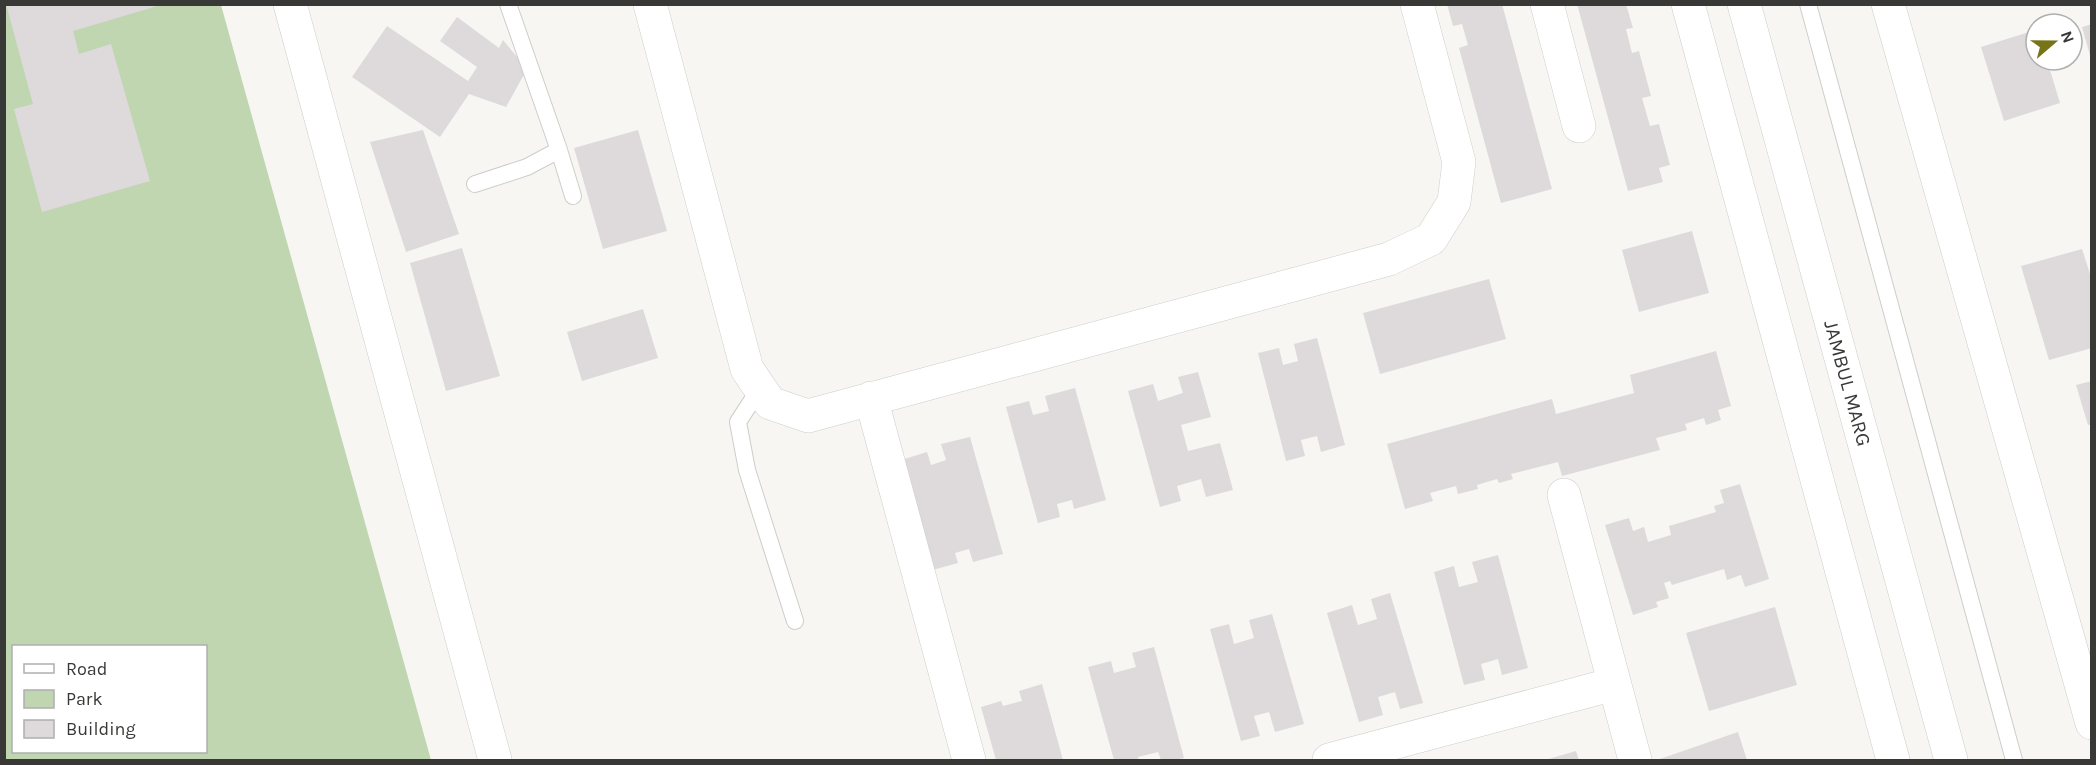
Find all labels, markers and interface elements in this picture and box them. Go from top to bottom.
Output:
north arrow [2024,12,2084,72]
text: N [2057,28,2079,46]
street label: JAMBUL MARG [1819,318,1876,449]
legend [12,645,207,753]
text: Road [66,658,107,680]
text: Park [66,688,103,710]
text: Building [66,718,136,740]

